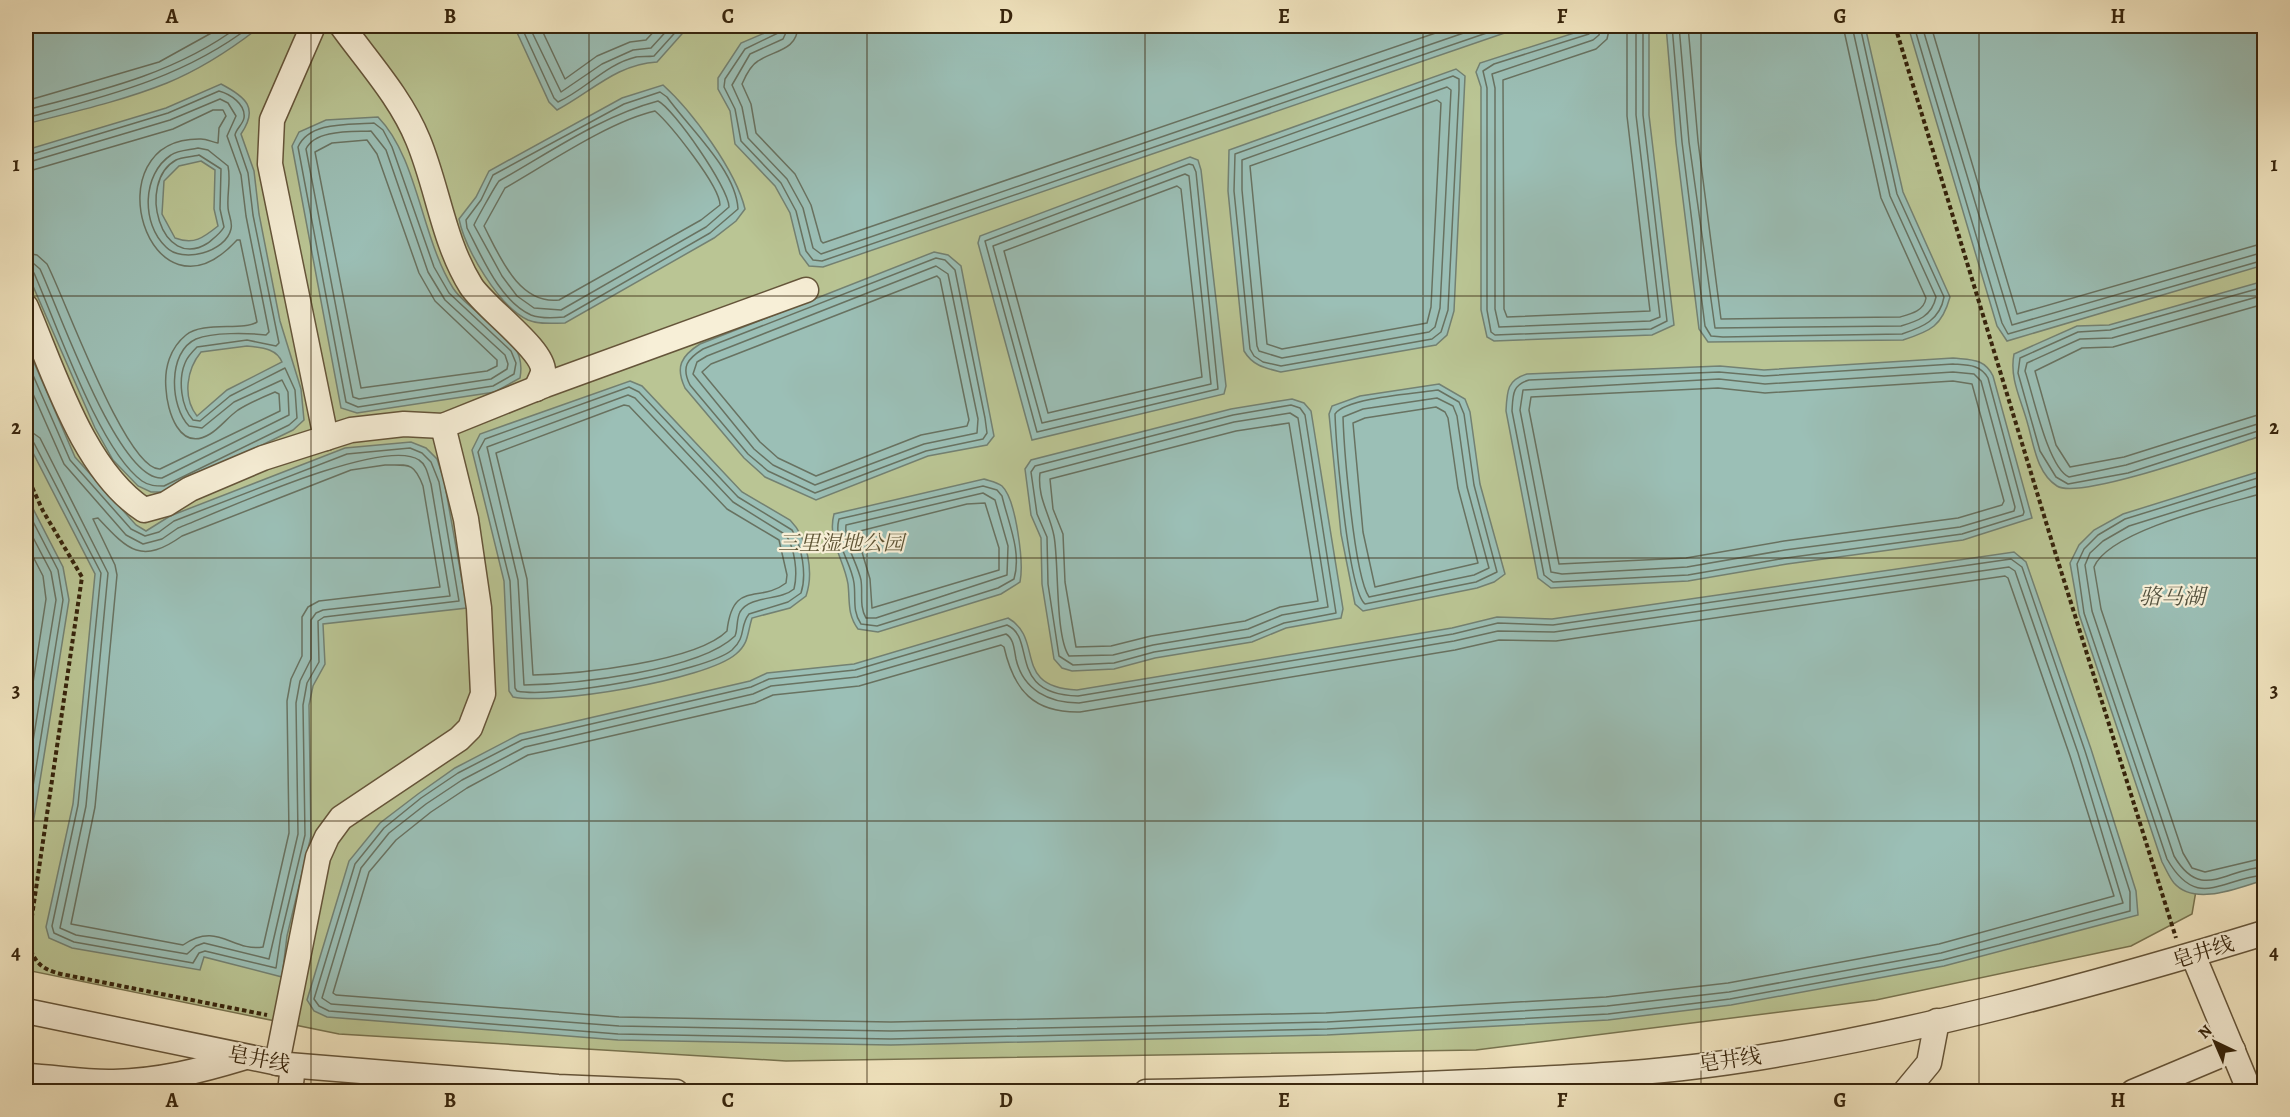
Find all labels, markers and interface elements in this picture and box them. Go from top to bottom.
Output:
text: A [165,3,179,30]
text: B [444,3,456,30]
text: C [722,3,734,30]
text: D [999,3,1013,30]
text: E [1278,3,1290,30]
text: F [1557,3,1568,30]
text: G [1833,3,1847,30]
text: H [2111,3,2126,30]
text: 1 [12,151,20,178]
text: 1 [2270,151,2278,178]
text: 2 [11,414,21,441]
text: 2 [2269,414,2279,441]
park label: 三里湿地公园 [778,529,907,557]
water label: 骆马湖 [2139,582,2209,612]
text: 3 [12,677,20,704]
text: 3 [2270,677,2278,704]
street label: 皂井线 [2169,929,2237,975]
text: 4 [11,939,21,966]
text: 4 [2269,939,2279,966]
north arrow [2185,1012,2245,1072]
text: N [2193,1020,2217,1044]
street label: 皂井线 [225,1039,293,1079]
street label: 皂井线 [1697,1042,1763,1078]
text: A [165,1087,179,1114]
text: B [444,1087,456,1114]
text: C [722,1087,734,1114]
text: D [999,1087,1013,1114]
text: E [1278,1087,1290,1114]
text: F [1557,1087,1568,1114]
text: G [1833,1087,1847,1114]
text: H [2111,1087,2126,1114]

